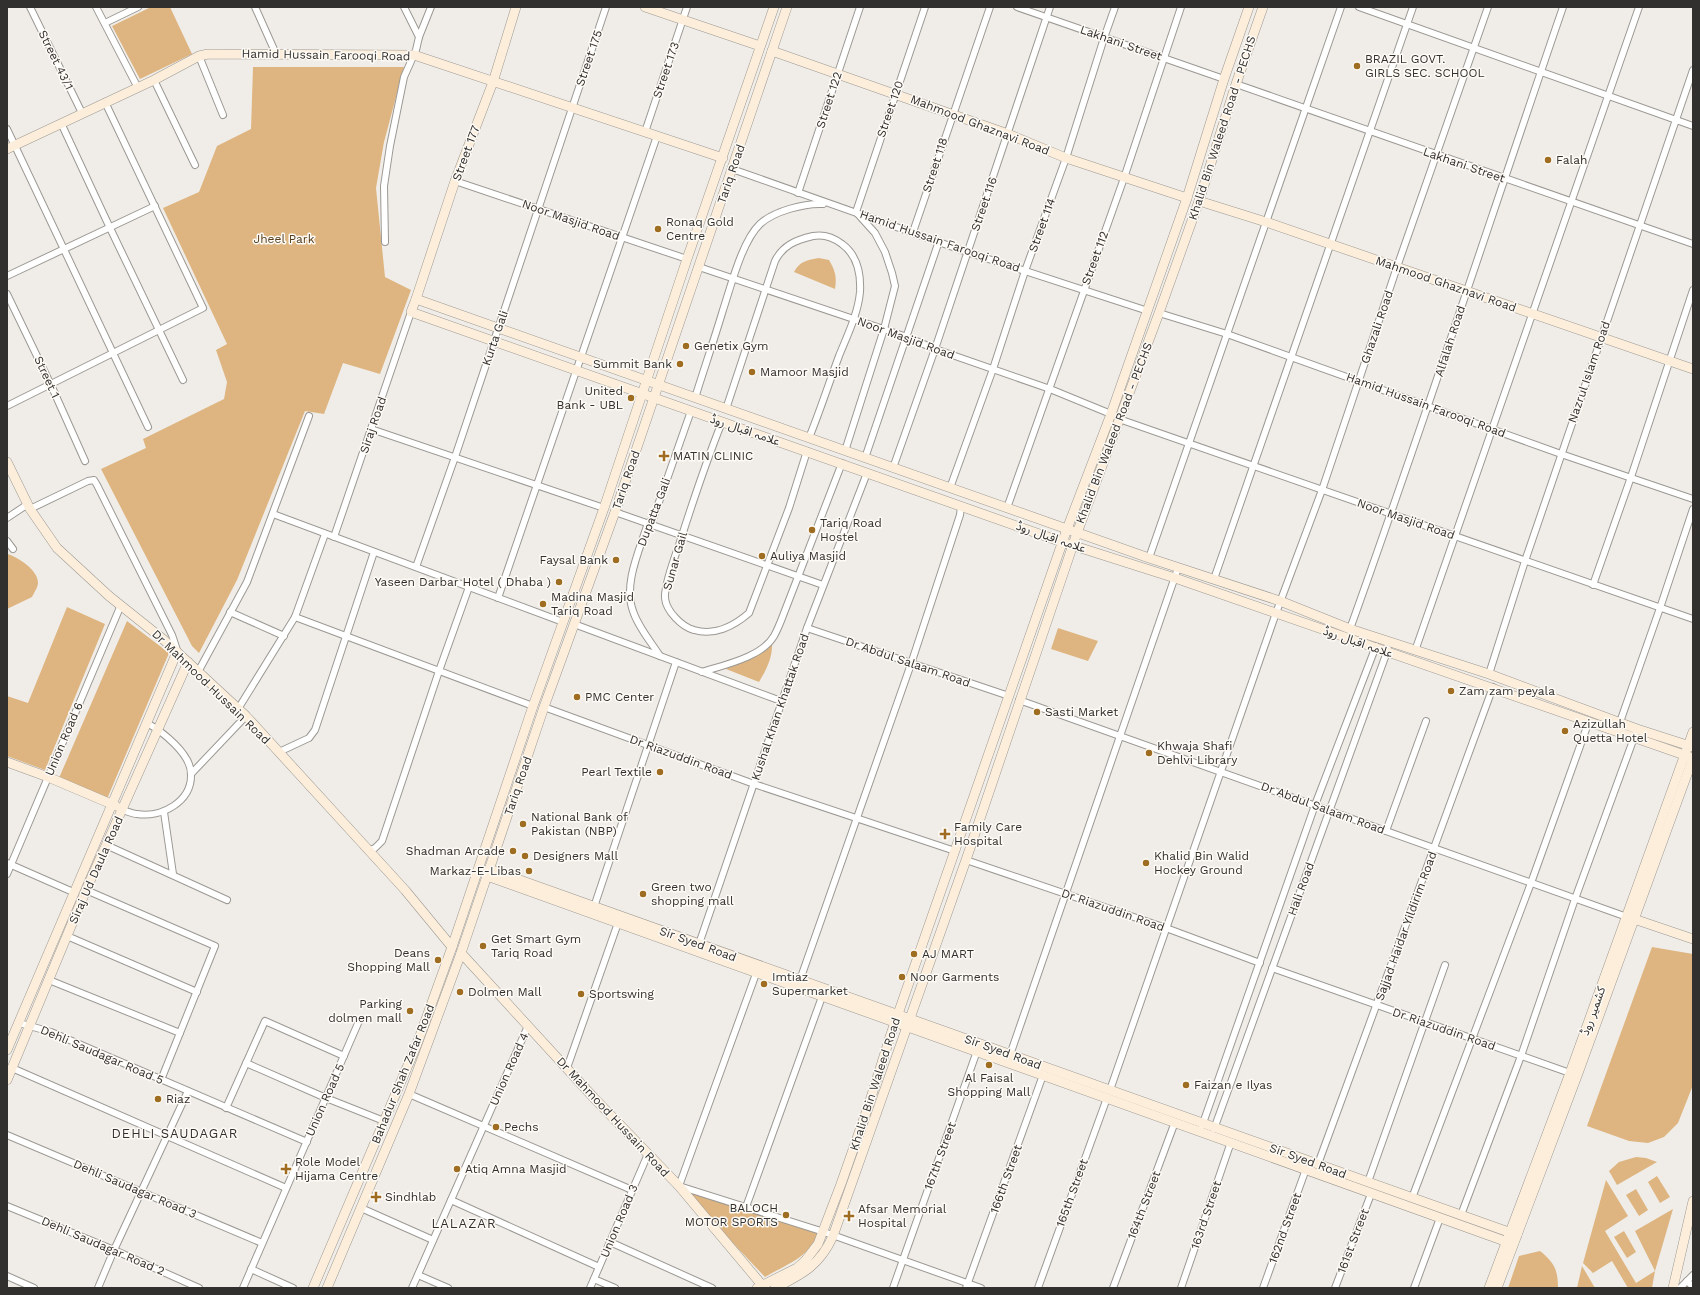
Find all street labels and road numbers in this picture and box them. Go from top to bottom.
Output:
street label: Lakhani Street [1078,22,1164,64]
street label: Street 43/1 [36,28,76,92]
street label: Street 175 [573,28,605,88]
street label: Khalid Bin Waleed Road - PECHS [1186,34,1258,222]
street label: Street 173 [650,40,682,100]
street label: Hamid Hussain Farooqi Road [242,47,410,63]
street label: Street 122 [813,70,845,130]
street label: Street 120 [874,79,906,139]
street label: Mahmood Ghaznavi Road [908,92,1052,158]
street label: Street 177 [449,123,483,183]
street label: Street 118 [920,136,950,194]
street label: Tariq Road [714,142,748,206]
street label: Lakhani Street [1421,144,1507,186]
street label: Street 116 [968,175,1000,233]
street label: Street 114 [1026,196,1058,254]
street label: Noor Masjid Road [520,197,622,243]
street label: Hamid Hussain Farooqi Road [858,207,1022,275]
street label: Street 112 [1079,229,1111,287]
street label: Mahmood Ghaznavi Road [1374,253,1518,315]
street label: Ghazali Road [1358,289,1396,365]
street label: Alfalah Road [1432,304,1468,378]
street label: Kurta Gali [479,309,511,367]
street label: Noor Masjid Road [855,314,957,362]
street label: Nazrul Islam Road [1565,319,1613,425]
street label: Khalid Bin Waleed Road - PECHS [1073,340,1155,526]
street label: Street 1 [31,354,63,400]
street label: Hamid Hussain Farooqi Road [1344,370,1508,440]
street label: Siraj Road [357,395,389,455]
street label: علامہ اقبال روڈ [708,411,782,449]
street label: Tariq Road [609,448,643,512]
street label: Dupatta Gali [634,476,674,548]
street label: Noor Masjid Road [1355,496,1457,542]
street label: علامہ اقبال روڈ [1014,518,1088,556]
street label: Sunar Gail [660,530,690,592]
street label: علامہ اقبال روڈ [1321,623,1395,661]
street label: Dr Mahmood Hussain Road [149,627,273,747]
street label: Kushal Khan Khattak Road [748,632,812,782]
street label: Dr Abdul Salaam Road [844,634,972,690]
street label: Union Road 6 [42,700,86,778]
street label: Dr Riazuddin Road [628,732,734,782]
street label: Tariq Road [501,754,535,818]
street label: Dr Abdul Salaam Road [1259,779,1387,837]
street label: Siraj Ud Daula Road [66,814,126,926]
street label: Sajjad Haidar Yildirim Road [1372,849,1440,1003]
street label: Hali Road [1285,860,1317,918]
street label: Dr Riazuddin Road [1060,886,1166,934]
street label: Sir Syed Road [658,924,738,964]
street label: کشمیر روڈ [1577,984,1609,1037]
street label: Bahadur Shah Zafar Road [369,1002,437,1146]
street label: Dr Riazuddin Road [1391,1005,1497,1053]
street label: Khalid Bin Waleed Road [847,1016,903,1152]
street label: Dehli Saudagar Road 5 [38,1023,166,1087]
street label: Union Road 4 [487,1030,531,1108]
street label: Sir Syed Road [963,1032,1043,1072]
street label: Dr Mahmood Hussain Road [554,1054,672,1180]
street label: Union Road 5 [303,1061,347,1139]
street label: 167th Street [921,1120,959,1192]
street label: Sir Syed Road [1268,1141,1348,1181]
street label: 166th Street [987,1143,1025,1215]
street label: Dehli Saudagar Road 3 [71,1157,199,1221]
street label: 165th Street [1053,1157,1091,1229]
street label: 164th Street [1125,1169,1163,1241]
street label: 163rd Street [1188,1179,1224,1251]
street label: Union Road 3 [597,1182,641,1260]
street label: 162nd Street [1266,1191,1304,1265]
street label: 161st Street [1334,1207,1372,1275]
street label: Dehli Saudagar Road 2 [39,1214,167,1278]

